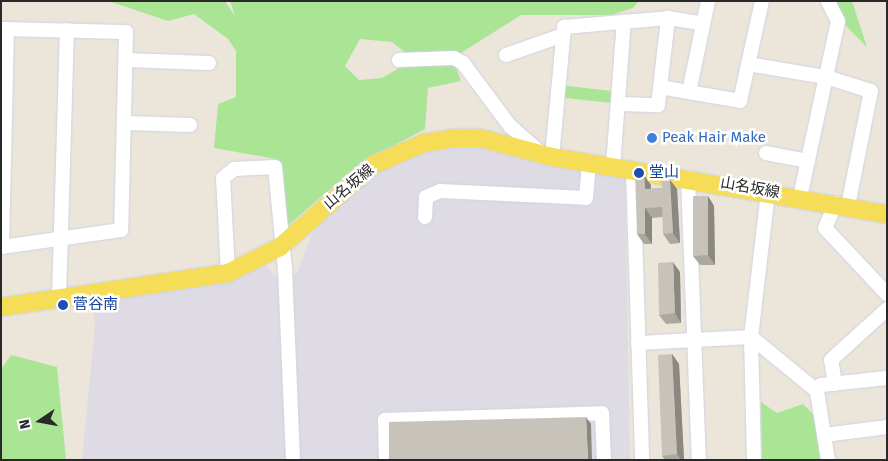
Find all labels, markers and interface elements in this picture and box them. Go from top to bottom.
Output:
place label: Peak Hair Make [662,129,766,147]
marker: Peak Hair Make [646,132,658,144]
street label: 山名坂線 [320,161,378,213]
place label: 堂山 [649,164,679,182]
marker: 堂山 [633,167,645,179]
street label: 山名坂線 [719,174,781,202]
place label: 菅谷南 [73,296,118,314]
marker: 菅谷南 [57,299,69,311]
north arrow [15,396,65,446]
text: N [16,418,34,431]

